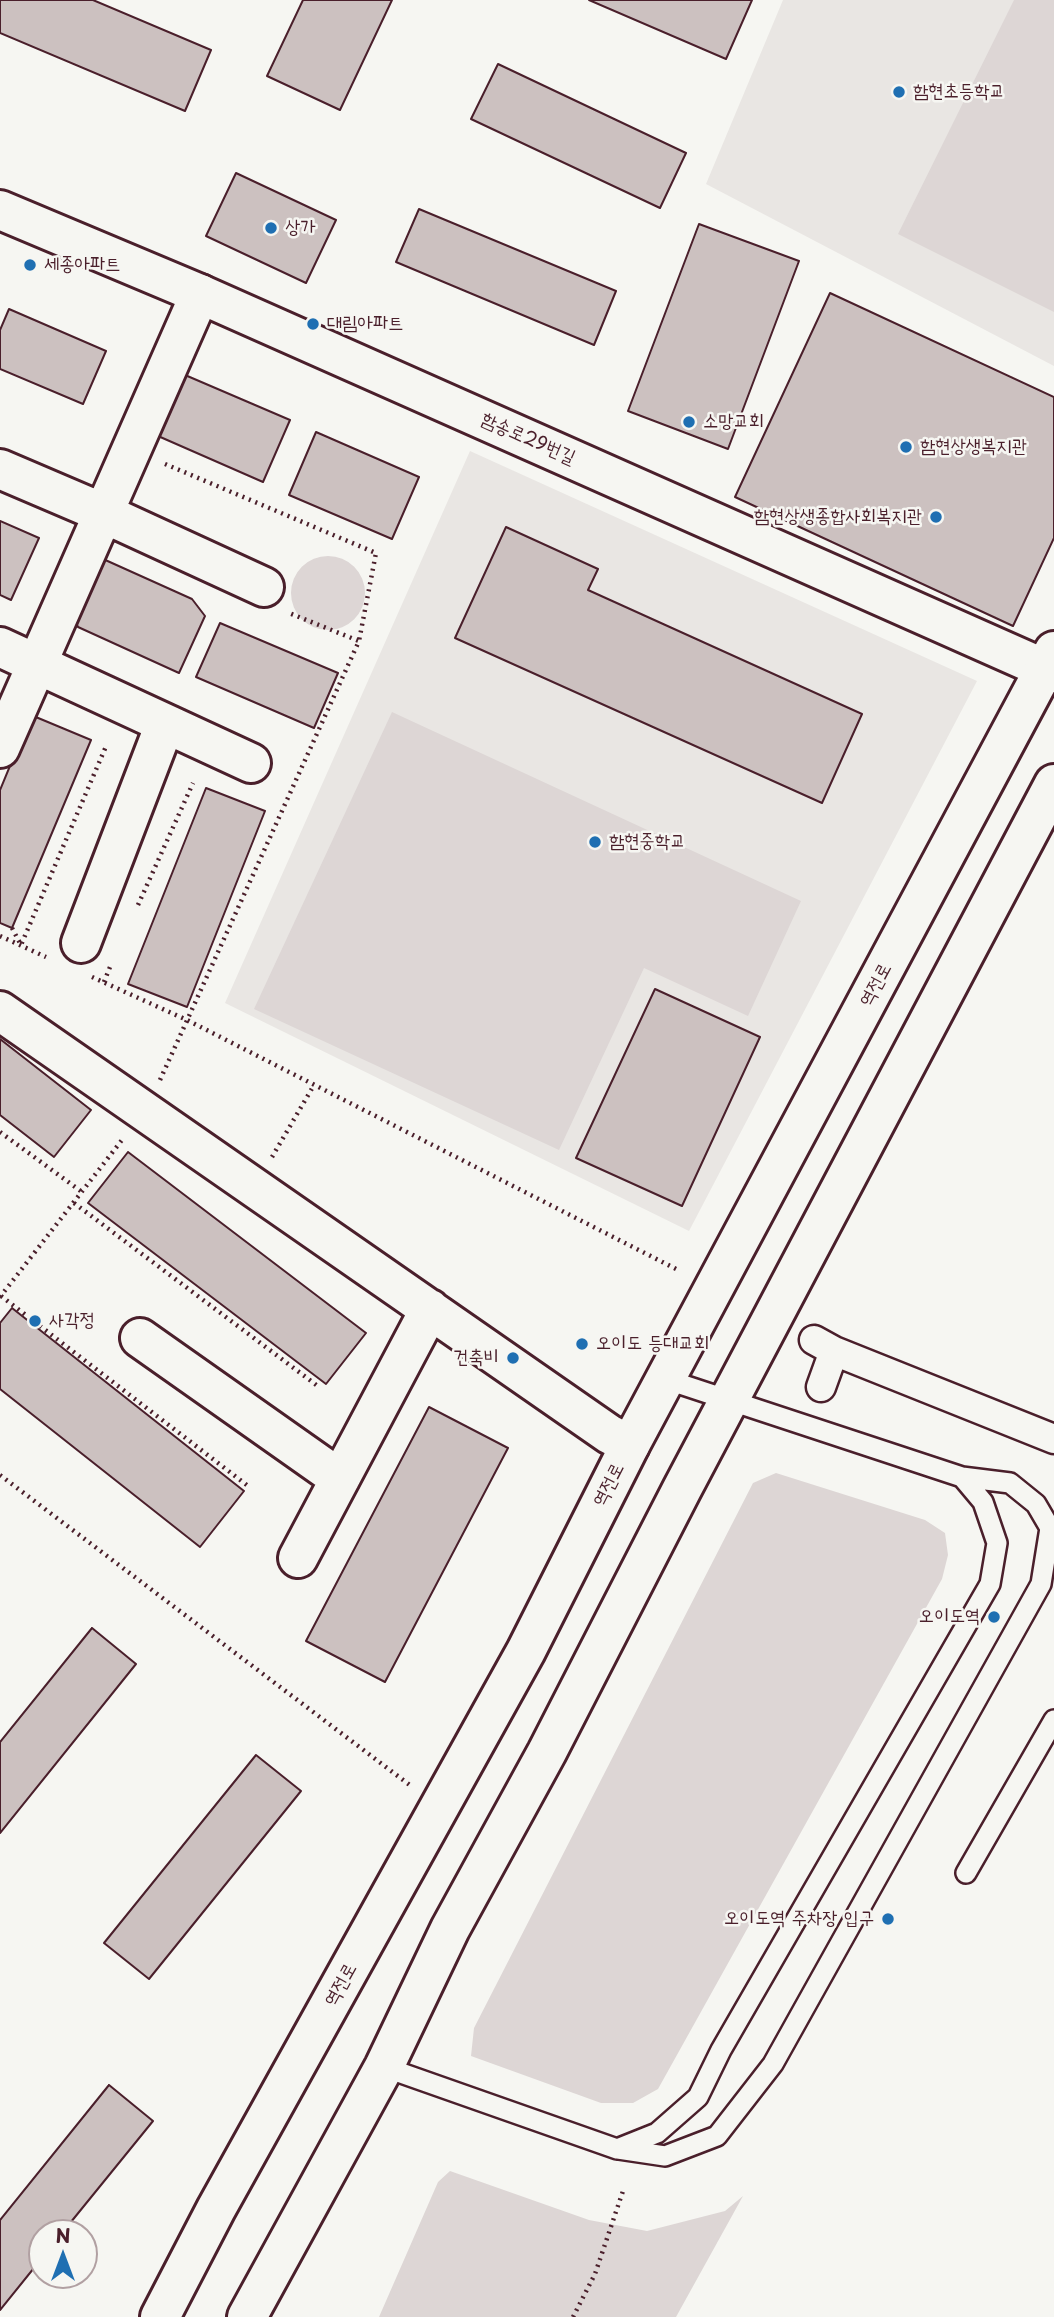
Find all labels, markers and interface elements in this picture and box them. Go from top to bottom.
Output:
place label: 함현초등학교 [913,81,1005,103]
marker: 함현초등학교 [891,84,907,100]
place label: 상가 [285,217,316,239]
marker: 상가 [263,220,279,236]
place label: 세종아파트 [44,254,120,276]
marker: 세종아파트 [22,257,38,273]
place label: 대림아파트 [327,313,403,335]
marker: 대림아파트 [305,316,321,332]
street label: 함송로29번길 [477,408,579,470]
place label: 소망교회 [703,411,764,433]
marker: 소망교회 [681,414,697,430]
place label: 함현상생복지관 [920,436,1027,458]
marker: 함현상생복지관 [898,439,914,455]
place label: 함현상생종합사회복지관 [754,506,922,528]
marker: 함현상생종합사회복지관 [928,509,944,525]
place label: 함현중학교 [609,831,685,853]
marker: 함현중학교 [587,834,603,850]
street label: 역전로 [855,959,897,1011]
place label: 사각정 [49,1310,95,1332]
marker: 사각정 [27,1313,43,1329]
place label: 오이도 등대교회 [596,1333,709,1355]
marker: 오이도 등대교회 [574,1336,590,1352]
place label: 건축비 [453,1347,499,1369]
marker: 건축비 [505,1350,521,1366]
street label: 역전로 [588,1459,630,1511]
place label: 오이도역 [919,1606,980,1628]
marker: 오이도역 [986,1609,1002,1625]
place label: 오이도역 주차장 입구 [724,1908,874,1930]
marker: 오이도역 주차장 입구 [880,1911,896,1927]
street label: 역전로 [320,1959,362,2011]
north arrow [28,2219,98,2289]
text: N [55,2221,71,2249]

